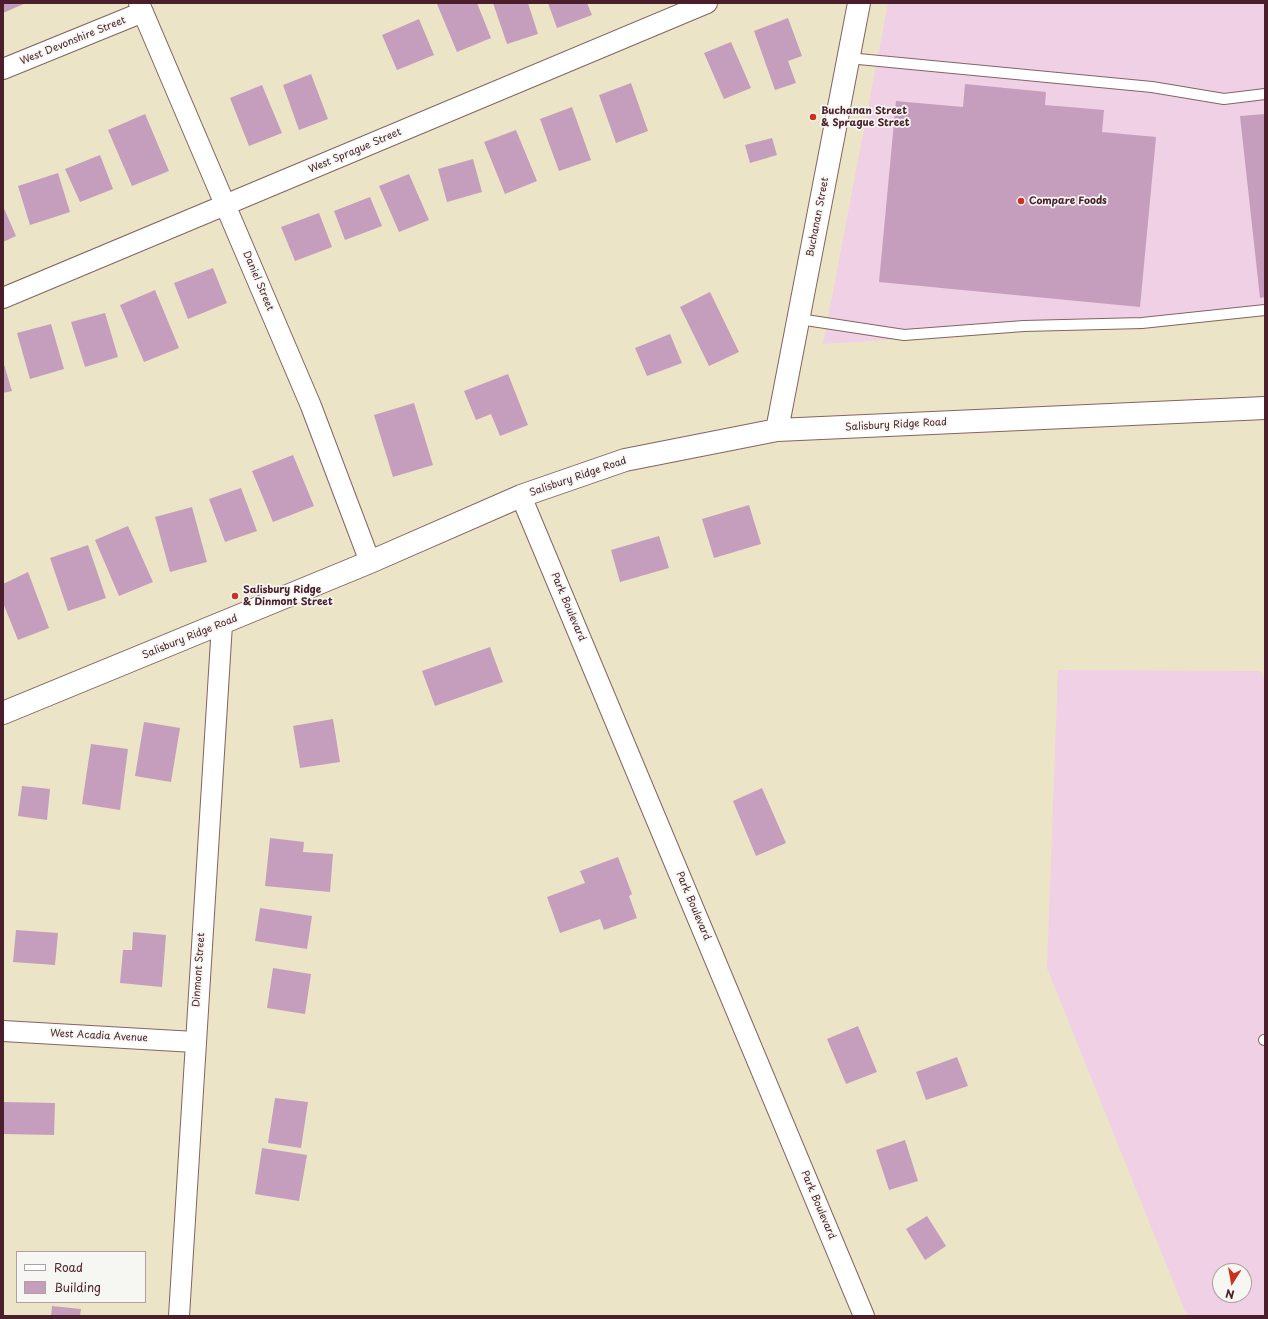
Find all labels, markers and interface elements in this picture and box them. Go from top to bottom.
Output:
street label: West Devonshire Street [18,14,128,68]
place label: Buchanan Street & Sprague Street [821,105,910,128]
marker: Buchanan Street & Sprague Street [808,112,818,122]
street label: West Sprague Street [307,126,403,176]
street label: Buchanan Street [804,176,832,258]
place label: Compare Foods [1029,195,1107,207]
marker: Compare Foods [1016,196,1026,206]
street label: Daniel Street [240,249,276,313]
street label: Salisbury Ridge Road [845,416,947,434]
street label: Salisbury Ridge Road [528,455,628,499]
street label: Park Boulevard [548,571,588,643]
place label: Salisbury Ridge & Dinmont Street [243,584,333,608]
marker: Salisbury Ridge & Dinmont Street [230,591,240,601]
street label: Salisbury Ridge Road [140,612,240,662]
street label: Park Boulevard [673,870,713,942]
street label: Dinmont Street [190,932,208,1008]
street label: West Acadia Avenue [50,1027,148,1045]
street label: Park Boulevard [798,1169,838,1241]
legend [16,1251,146,1303]
text: Road [54,1258,83,1276]
north arrow [1212,1263,1252,1303]
text: Building [54,1278,101,1296]
text: N [1224,1285,1236,1303]

